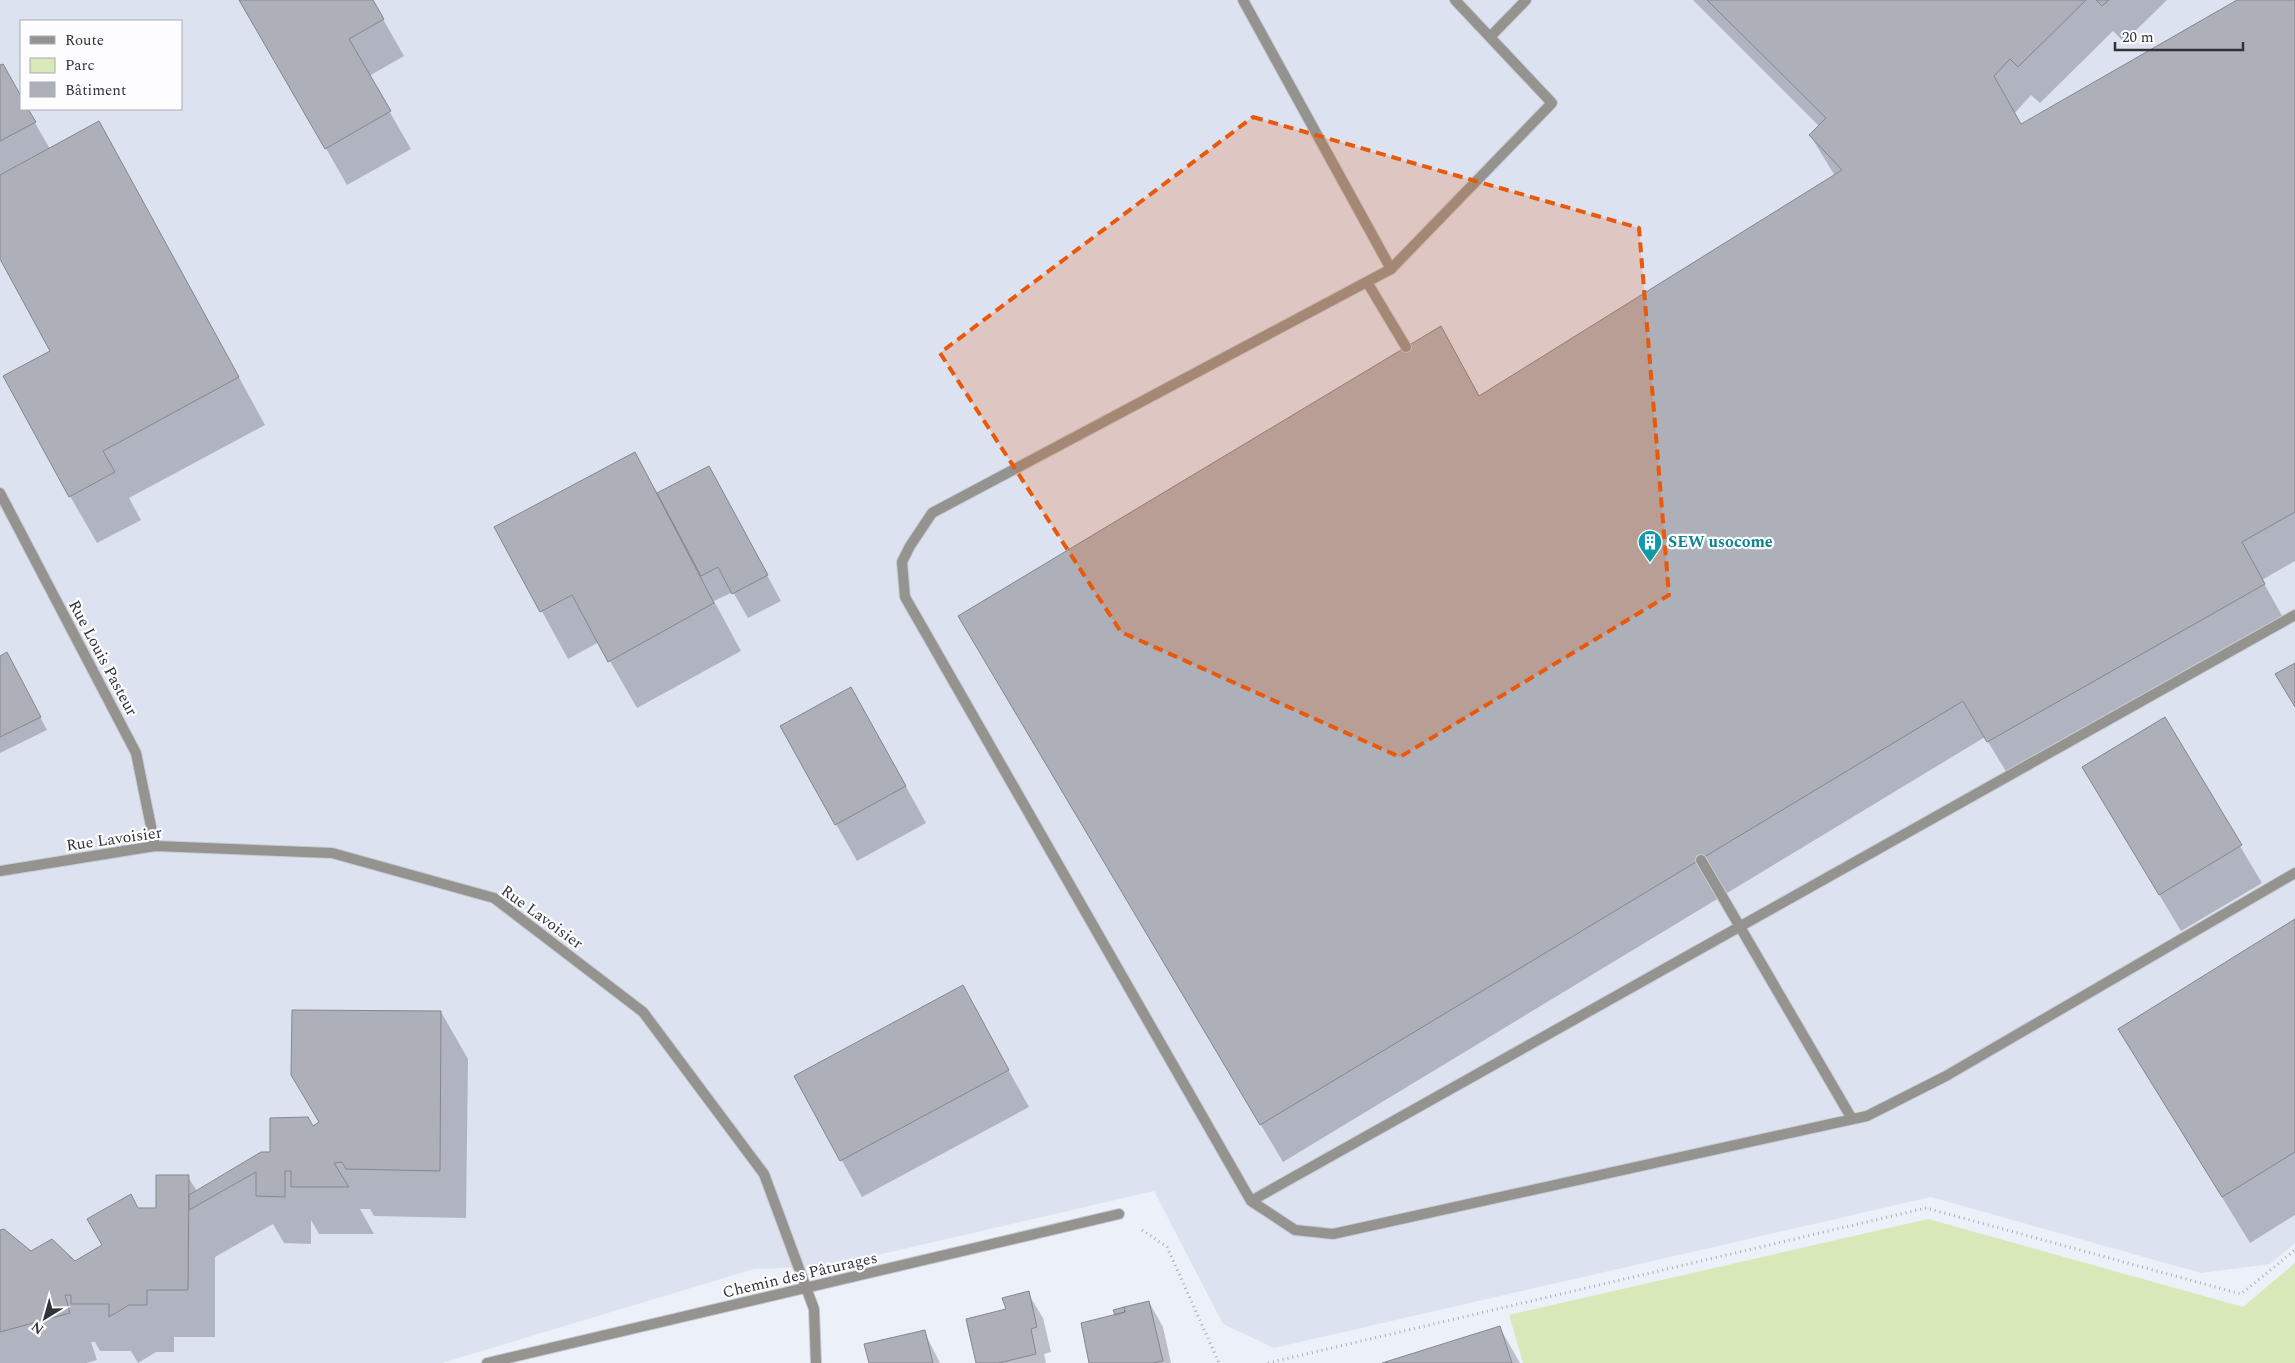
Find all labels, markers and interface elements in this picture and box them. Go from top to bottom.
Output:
legend [20,20,182,110]
scale bar [2115,20,2242,52]
text: 20 m [2122,26,2154,49]
text: Route [65,29,104,52]
text: Parc [65,54,95,77]
text: Bâtiment [65,79,126,102]
building icon: SEW usocome [1637,529,1663,563]
place label: SEW usocome [1668,530,1773,554]
street label: Rue Louis Pasteur [62,596,144,720]
street label: Rue Lavoisier [65,820,163,858]
street label: Rue Lavoisier [496,879,588,955]
street label: Chemin des Pâturages [720,1246,880,1304]
north arrow [20,1293,70,1343]
text: N [27,1316,48,1340]

